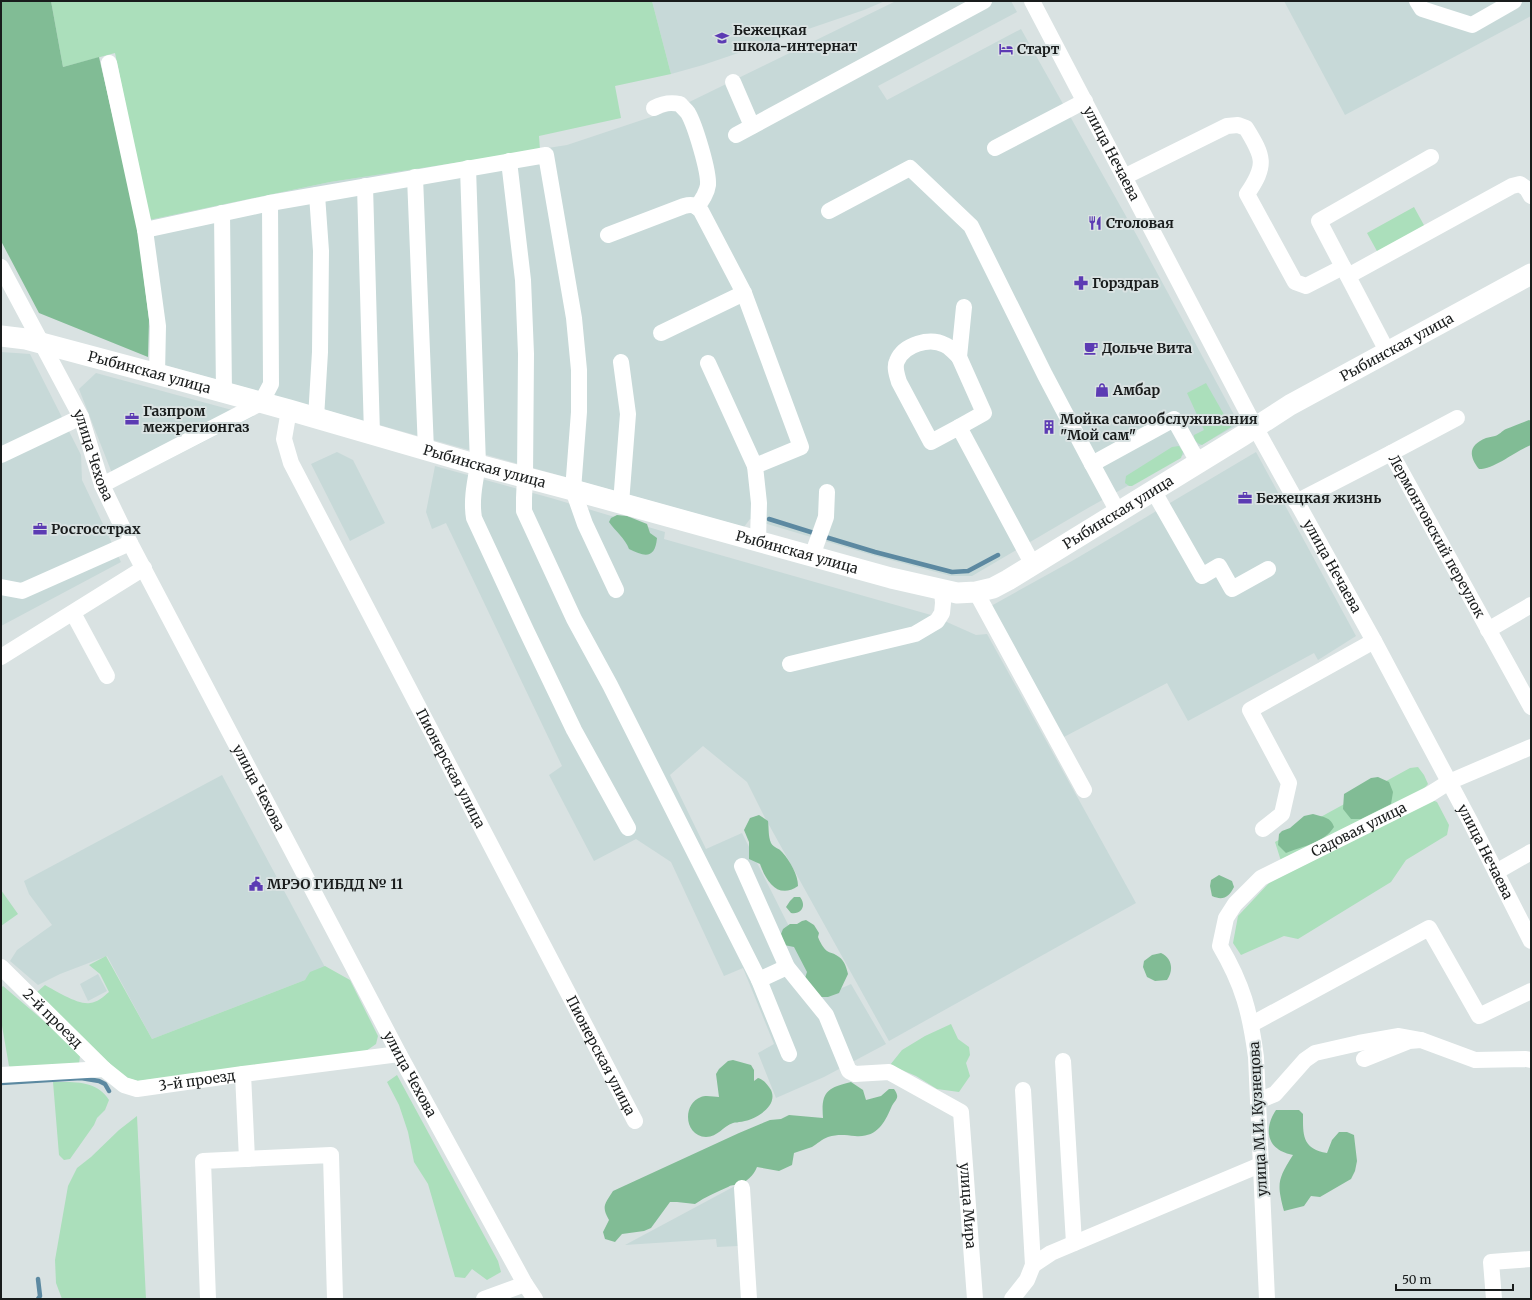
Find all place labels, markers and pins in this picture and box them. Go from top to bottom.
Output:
place label: Бежецкая школа-интернат [733,21,858,55]
school or university icon: Бежецкая школа-интернат [714,30,730,46]
place label: Старт [1017,40,1060,58]
hotel icon: Старт [998,41,1014,57]
place label: Столовая [1106,214,1174,232]
restaurant icon: Столовая [1087,215,1103,231]
place label: Горздрав [1092,274,1159,292]
pharmacy icon: Горздрав [1073,275,1089,291]
place label: Дольче Вита [1102,339,1192,357]
cafe icon: Дольче Вита [1083,340,1099,356]
place label: Амбар [1112,381,1160,399]
shop icon: Амбар [1094,382,1110,398]
place label: Газпром межрегионгаз [143,402,249,436]
place label: Мойка самообслуживания "Мой сам" [1060,410,1258,444]
office icon: Газпром межрегионгаз [124,411,140,427]
building icon: Мойка самообслуживания "Мой сам" [1041,419,1057,435]
place label: Бежецкая жизнь [1256,489,1381,507]
office icon: Бежецкая жизнь [1237,490,1253,506]
place label: Росгосстрах [51,520,141,538]
office icon: Росгосстрах [32,521,48,537]
place label: МРЭО ГИБДД № 11 [267,875,404,893]
public building icon: МРЭО ГИБДД № 11 [248,876,264,892]

